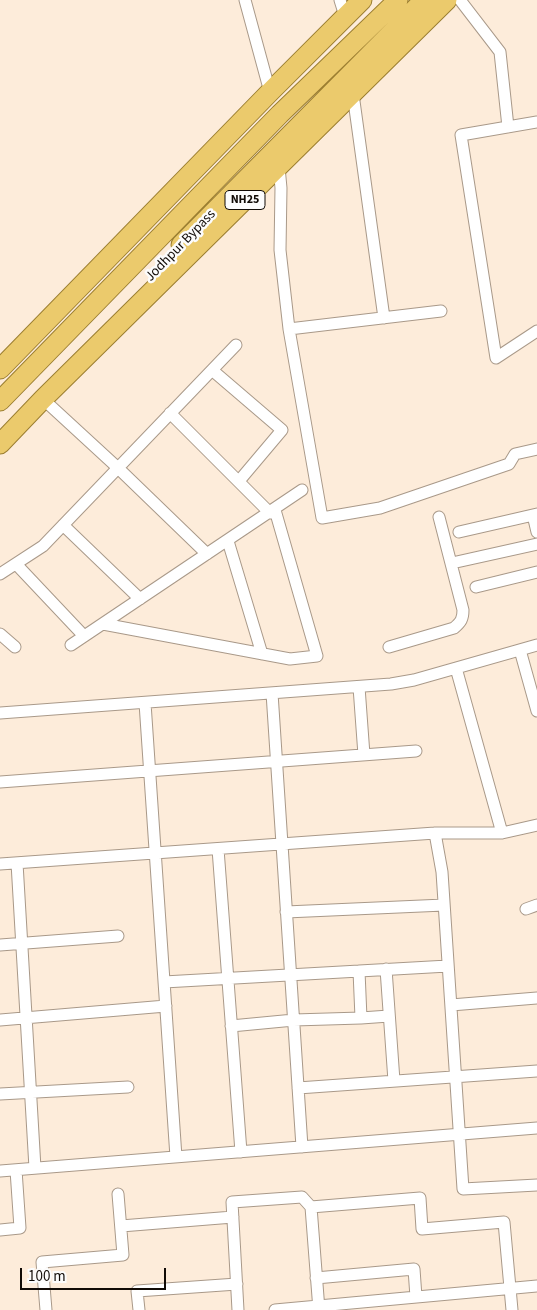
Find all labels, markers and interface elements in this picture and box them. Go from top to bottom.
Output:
road number: NH25 [225,190,265,210]
street label: Jodhpur Bypass [142,206,220,286]
scale bar [22,1258,169,1290]
text: 100 m [28,1266,66,1287]

